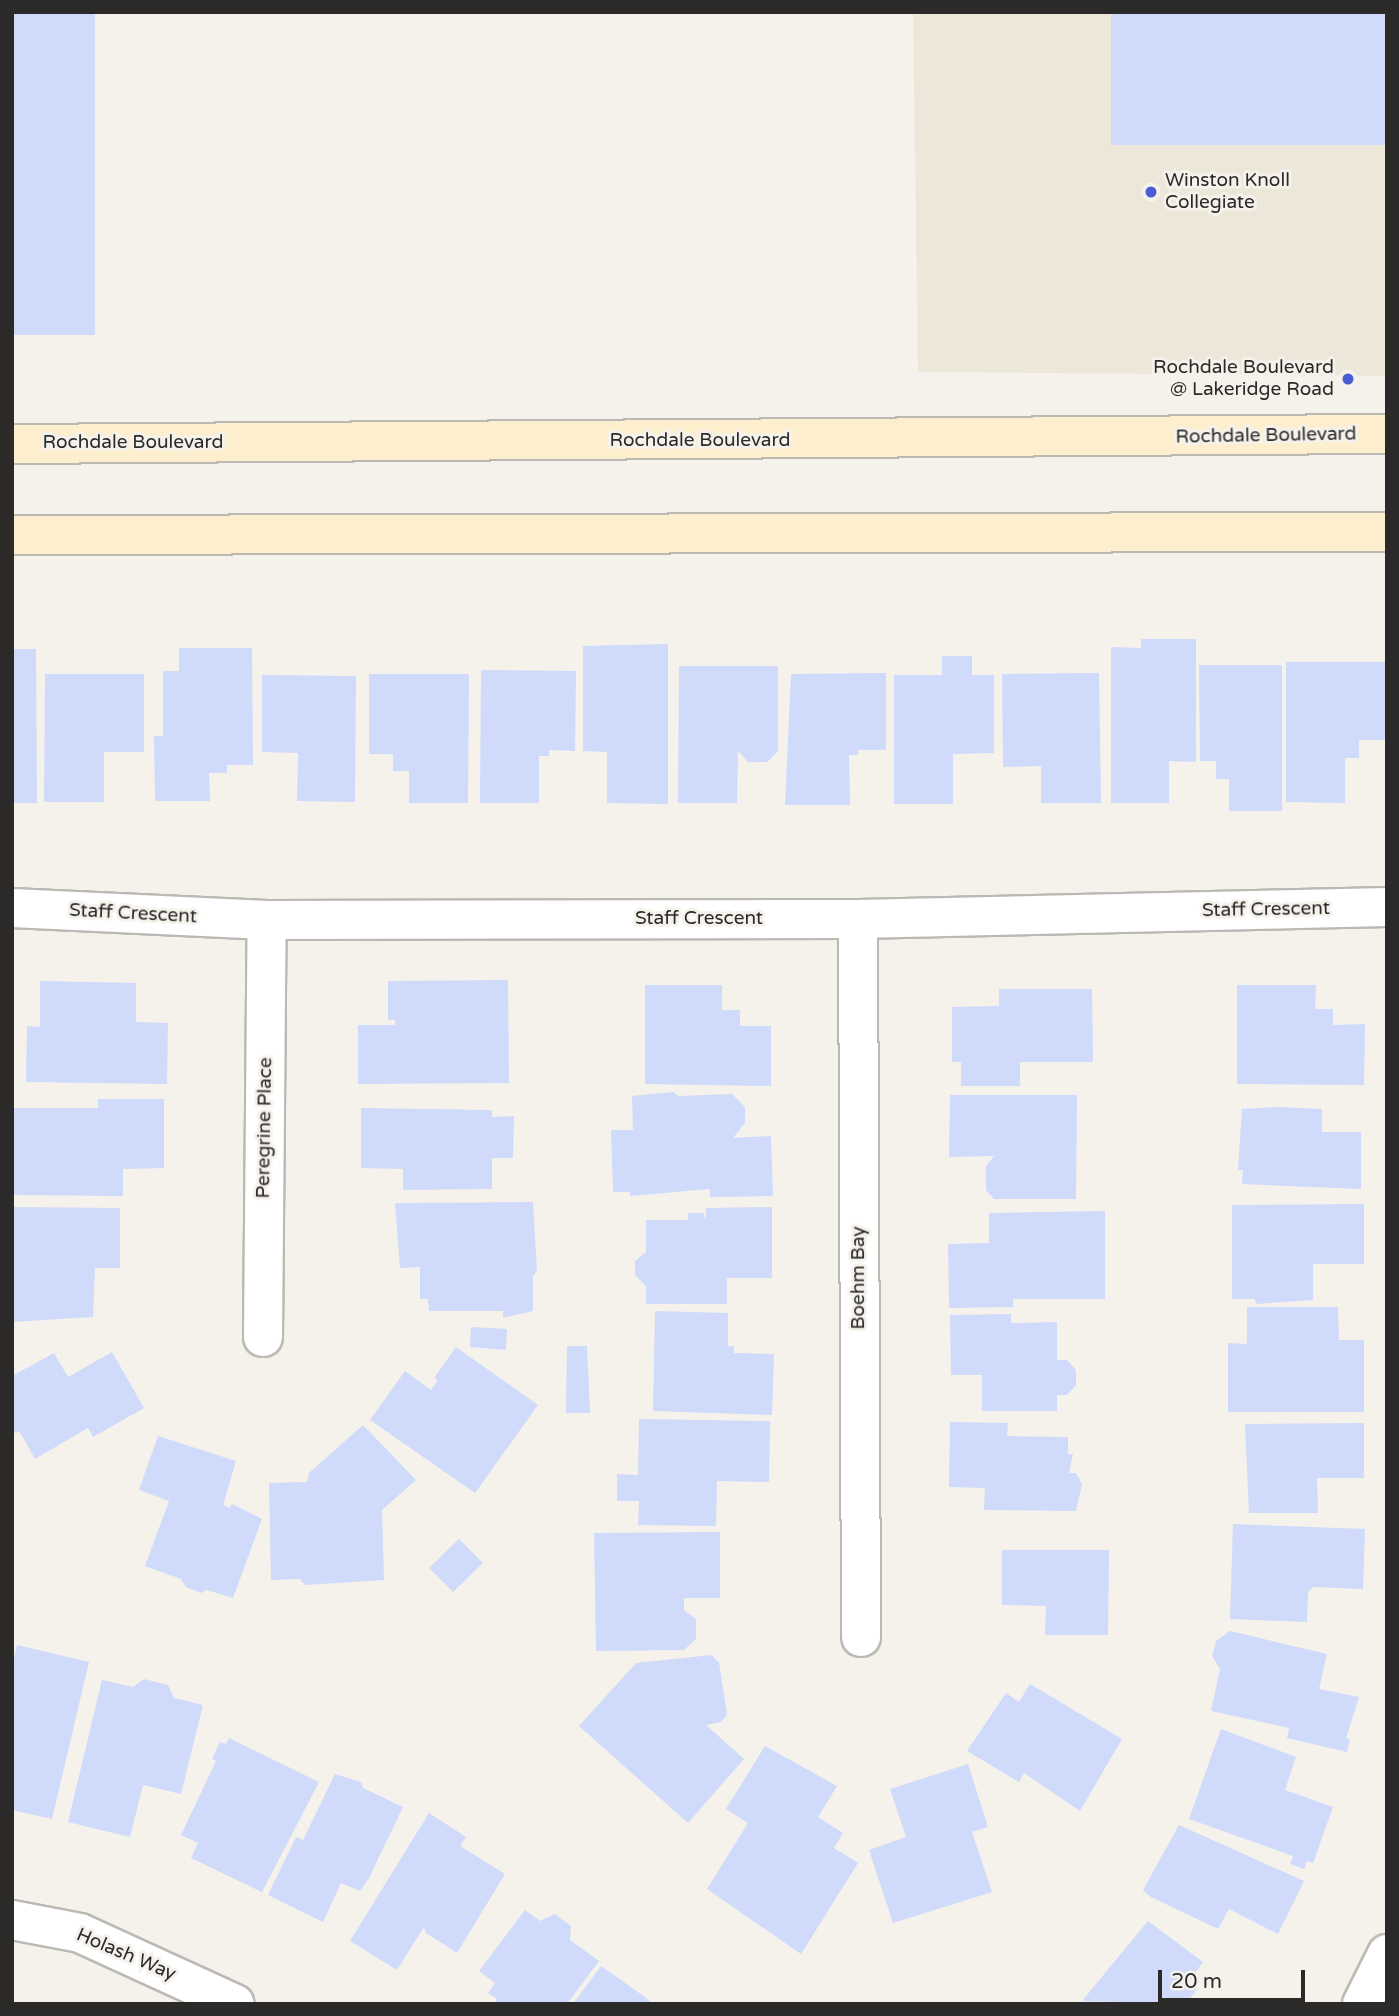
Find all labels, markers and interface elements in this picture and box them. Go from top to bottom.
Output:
place label: Winston Knoll Collegiate [1165,170,1290,214]
marker: Winston Knoll Collegiate [1143,184,1159,200]
place label: Rochdale Boulevard @ Lakeridge Road [1153,357,1334,401]
marker: Rochdale Boulevard @ Lakeridge Road [1340,371,1356,387]
street label: Rochdale Boulevard [1175,423,1357,449]
street label: Rochdale Boulevard [609,430,791,452]
street label: Rochdale Boulevard [42,432,224,454]
street label: Staff Crescent [1202,897,1330,923]
street label: Staff Crescent [69,899,197,929]
street label: Staff Crescent [635,908,763,930]
street label: Peregrine Place [252,1057,278,1199]
street label: Boehm Bay [848,1226,870,1330]
street label: Holash Way [73,1924,179,1986]
scale bar [1161,1956,1308,2000]
text: 20 m [1171,1969,1222,1994]

